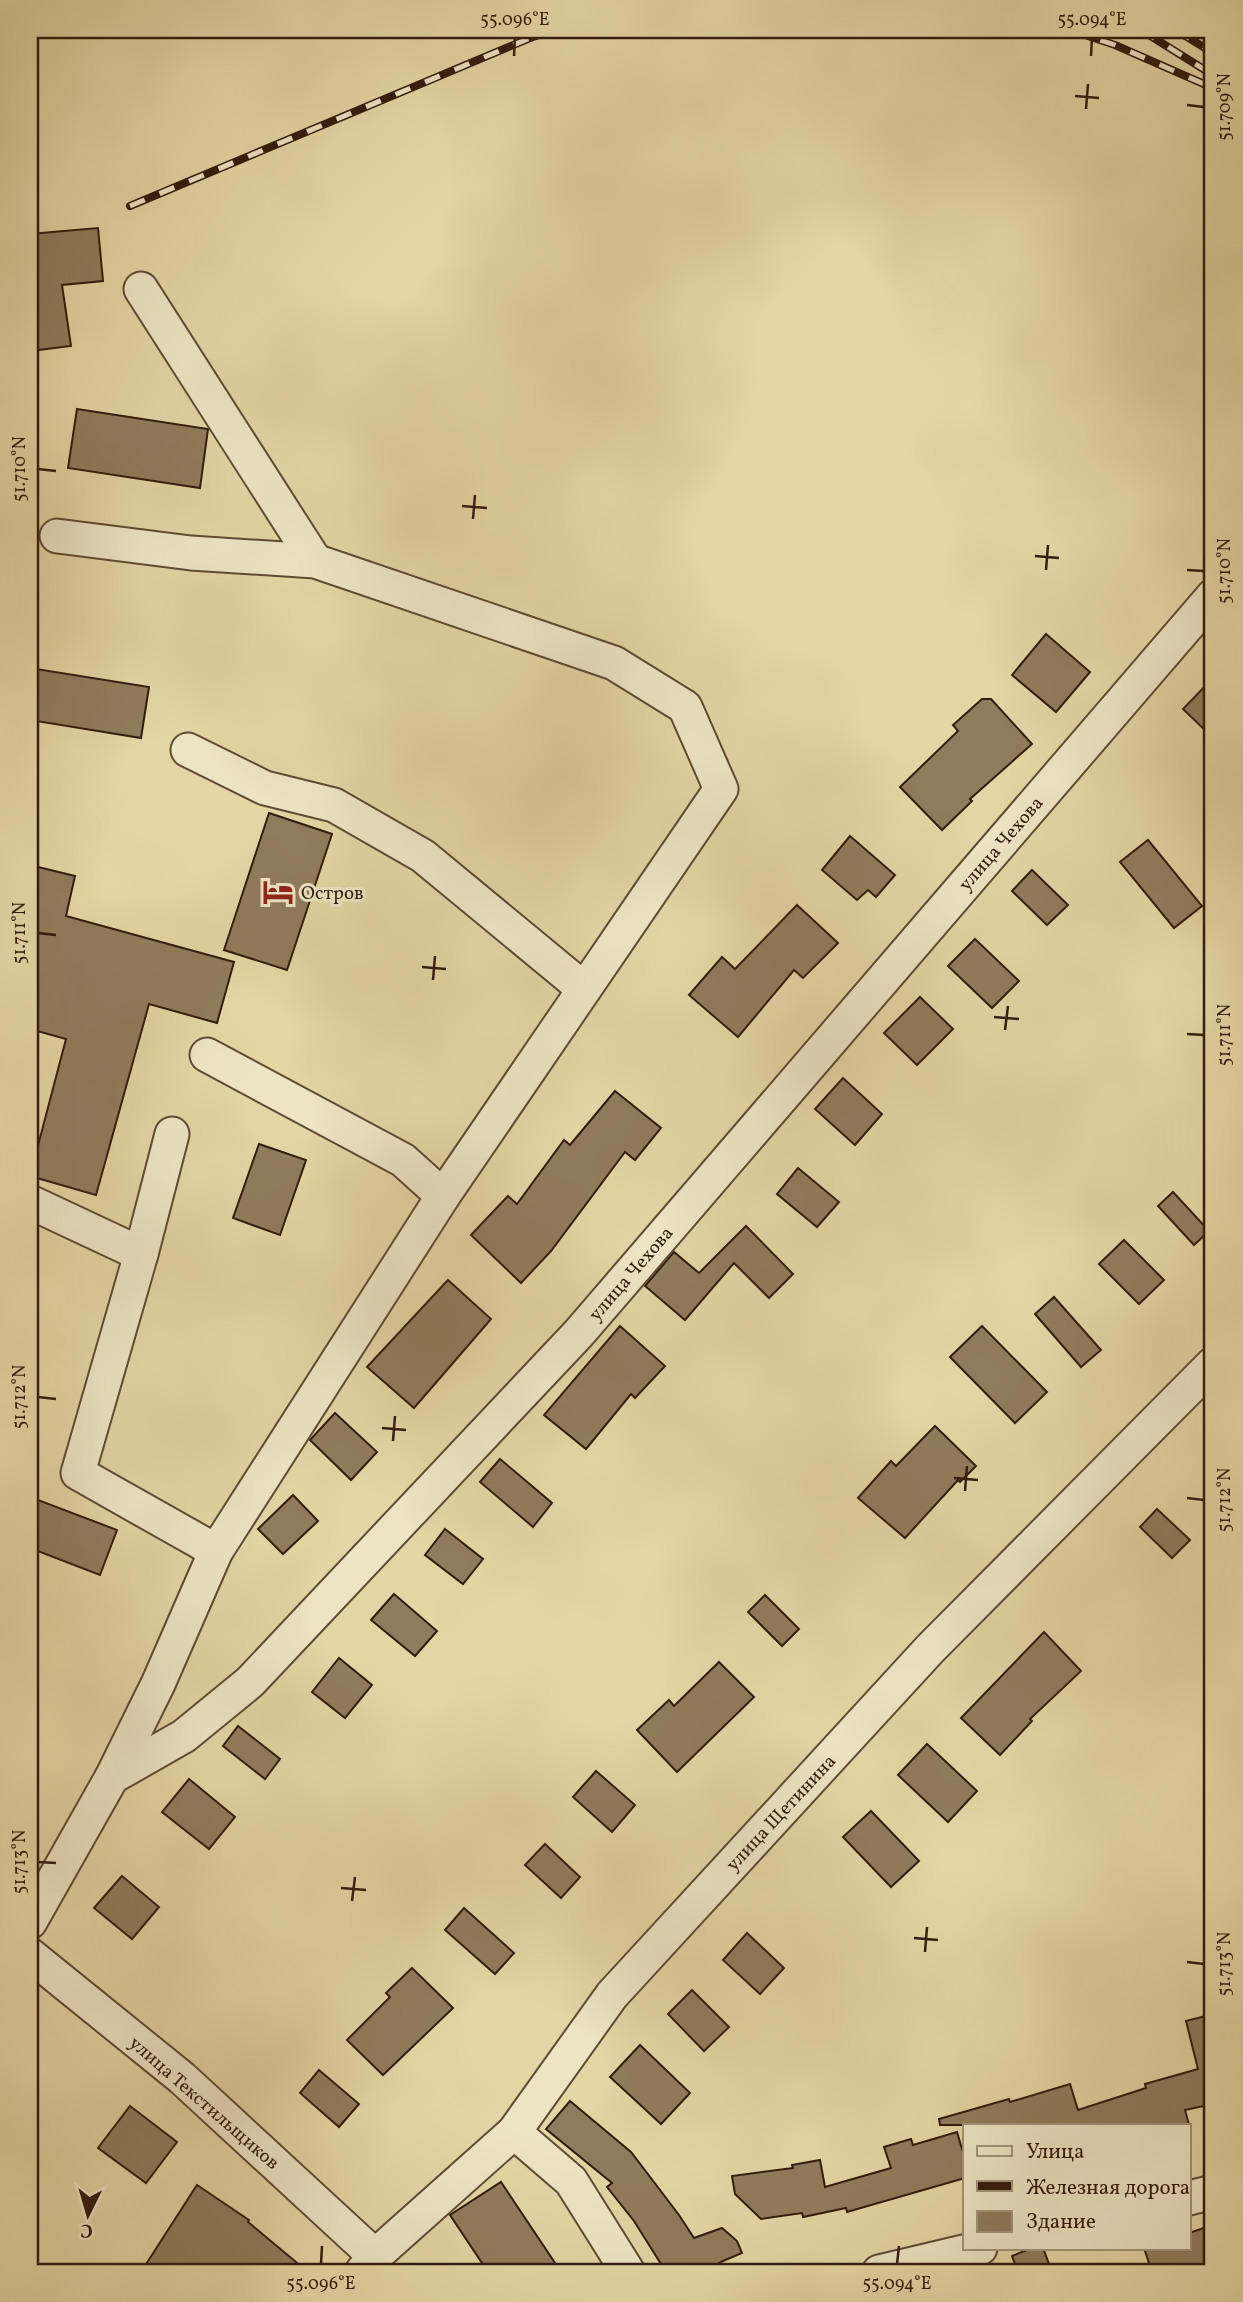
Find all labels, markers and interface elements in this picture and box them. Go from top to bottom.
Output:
text: 55.096°E [480,8,550,33]
text: 55.094°E [1057,8,1127,33]
text: 51.709°N [1213,73,1238,141]
text: 51.710°N [8,436,33,502]
text: 51.710°N [1213,538,1238,604]
street label: улица Чехова [953,791,1050,897]
hotel icon: Остров [261,875,295,909]
place label: Остров [301,881,364,907]
text: 51.711°N [8,902,33,964]
text: 51.711°N [1213,1004,1238,1066]
street label: улица Чехова [583,1221,680,1327]
text: 51.712°N [8,1365,33,1429]
text: 51.712°N [1213,1468,1238,1532]
street label: улица Щетинина [720,1749,842,1877]
text: 51.713°N [8,1830,33,1894]
text: 51.713°N [1213,1932,1238,1996]
street label: улица Текстильщиков [123,2031,285,2176]
legend [963,2124,1190,2250]
text: Улица [1026,2138,1084,2167]
text: Железная дорога [1026,2174,1190,2203]
north arrow [52,2180,122,2250]
text: Здание [1026,2208,1096,2237]
text: С [79,2216,94,2243]
text: 55.096°E [286,2272,356,2297]
text: 55.094°E [862,2272,932,2297]

